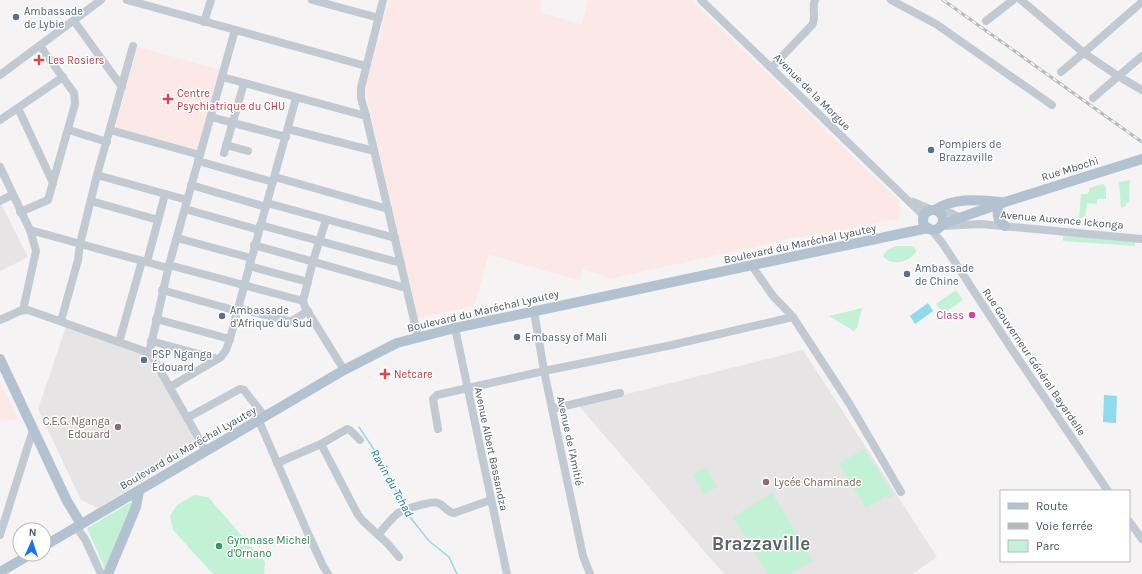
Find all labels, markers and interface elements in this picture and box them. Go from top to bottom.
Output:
place label: Ambassade de Lybie [24,5,83,31]
marker: Ambassade de Lybie [11,12,21,22]
street label: Avenue de la Morgue [771,51,853,133]
marker: Les Rosiers [33,54,45,66]
place label: Les Rosiers [48,54,105,67]
place label: Centre Psychiatrique du CHU [177,87,285,113]
marker: Centre Psychiatrique du CHU [162,93,174,105]
place label: Pompiers de Brazzaville [939,138,1002,164]
marker: Pompiers de Brazzaville [926,145,936,155]
street label: Rue Mbochi [1040,154,1100,184]
street label: Avenue Auxence Ickonga [1000,208,1124,232]
street label: Boulevard du Maréchal Lyautey [723,221,877,267]
place label: Ambassade de Chine [915,262,974,288]
marker: Ambassade de Chine [902,269,912,279]
street label: Rue Gouverneur Général Bayardelle [980,286,1088,438]
street label: Boulevard du Maréchal Lyautey [406,287,560,335]
place label: Ambassade d'Afrique du Sud [230,304,312,330]
place label: Class [937,309,964,322]
marker: Class [967,310,977,320]
marker: Ambassade d'Afrique du Sud [217,311,227,321]
place label: Embassy of Mali [525,331,607,344]
marker: Embassy of Mali [512,332,522,342]
place label: PSP Nganga Édouard [152,348,212,374]
marker: PSP Nganga Édouard [139,355,149,365]
marker: Netcare [379,368,391,380]
place label: Netcare [394,368,433,381]
street label: Avenue Albert Bassandza [472,386,510,512]
street label: Avenue de l'Amitié [554,395,586,487]
street label: Boulevard du Maréchal Lyautey [117,404,259,492]
place label: C.E.G. Nganga Edouard [43,415,110,441]
marker: C.E.G. Nganga Edouard [113,422,123,432]
water label: Ravin du Tchad [368,447,417,520]
place label: Lycée Chaminade [774,476,862,489]
marker: Lycée Chaminade [761,477,771,487]
legend [1000,490,1130,562]
text: Route [1036,499,1068,513]
text: Voie ferrée [1036,519,1093,533]
north arrow [12,522,52,562]
text: N [28,526,37,539]
district label: Brazzaville [712,533,810,555]
place label: Gymnase Michel d'Ornano [227,534,310,560]
text: Parc [1036,539,1060,553]
marker: Gymnase Michel d'Ornano [214,541,224,551]

